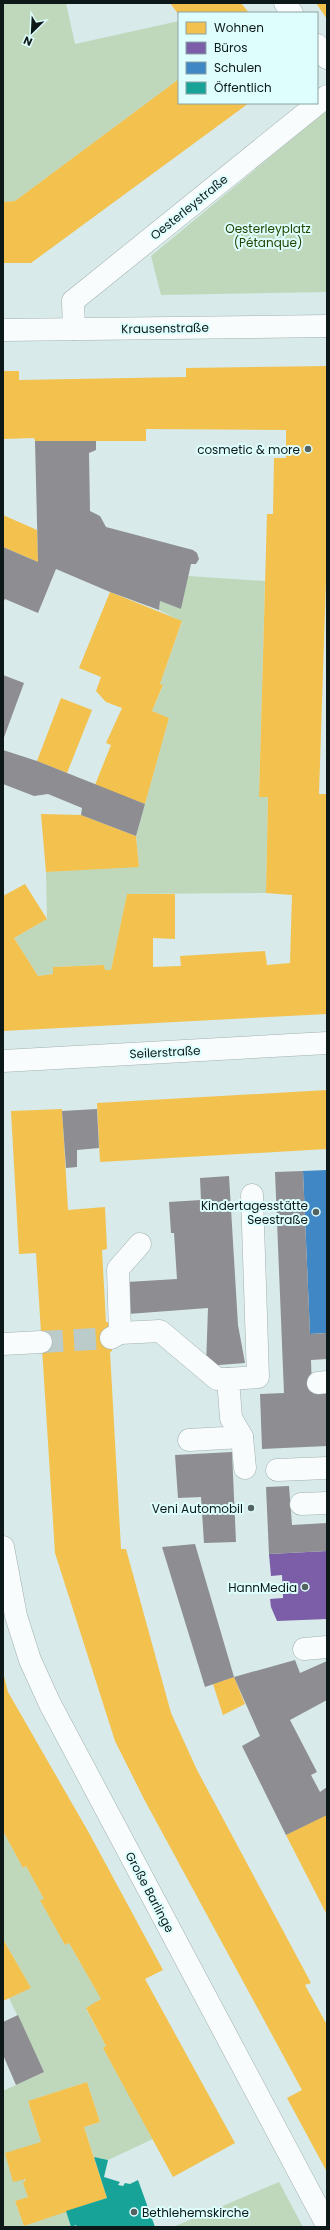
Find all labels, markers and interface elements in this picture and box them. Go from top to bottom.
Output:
north arrow [12,12,52,52]
legend [178,12,318,104]
text: Wohnen [214,19,264,36]
text: N [21,32,35,50]
text: Büros [214,39,247,56]
text: Schulen [214,59,262,76]
text: Öffentlich [214,79,272,96]
street label: Oesterleystraße [147,170,231,244]
park label: Oesterleyplatz (Pétanque) [225,220,311,251]
street label: Krausenstraße [121,319,209,337]
place label: cosmetic & more [197,441,300,458]
marker: cosmetic & more [303,444,313,454]
street label: Seilerstraße [129,1042,201,1062]
place label: Kindertagesstätte Seestraße [201,1197,308,1228]
marker: Kindertagesstätte Seestraße [311,1207,321,1217]
place label: Veni Automobil [152,1500,243,1517]
marker: Veni Automobil [246,1503,256,1513]
place label: HannMedia [228,1579,297,1596]
marker: HannMedia [300,1582,310,1592]
street label: Große Barlinge [122,1849,178,1935]
place label: Bethlehemskirche [142,2204,249,2221]
marker: Bethlehemskirche [129,2207,139,2217]

